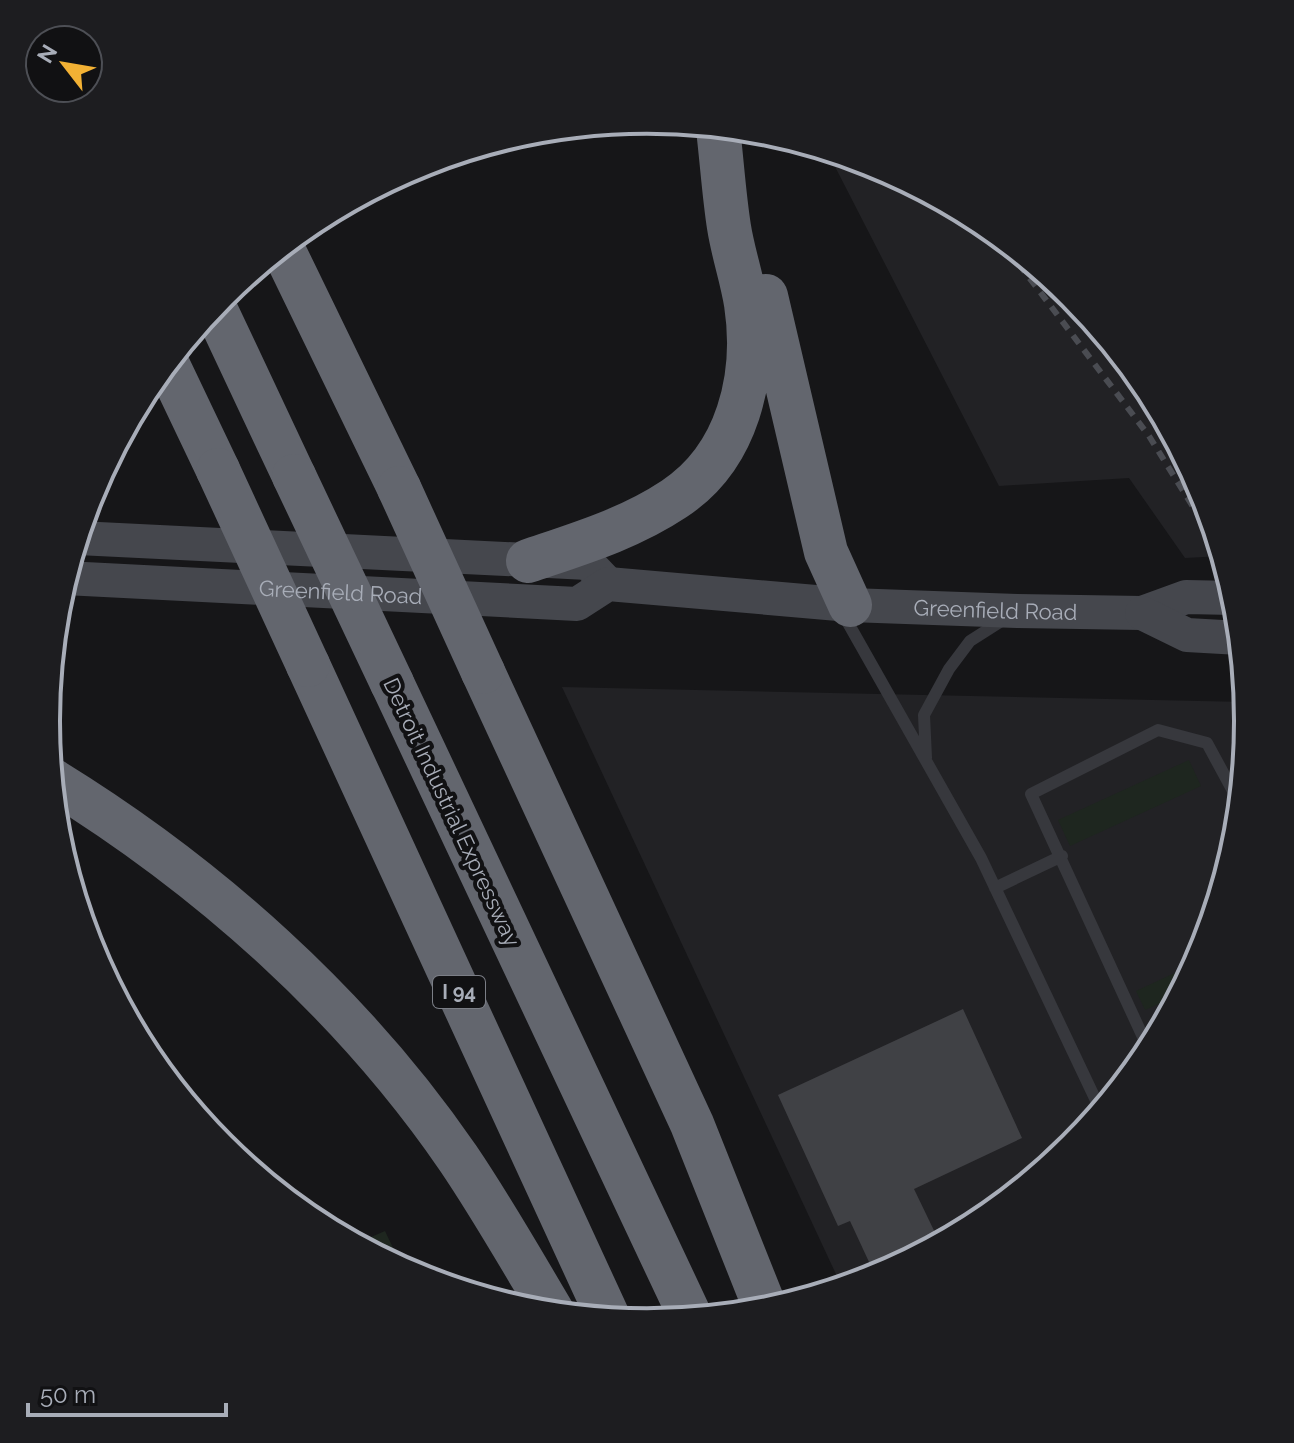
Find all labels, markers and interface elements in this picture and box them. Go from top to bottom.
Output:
north arrow [24,24,104,104]
text: N [31,40,62,68]
street label: Greenfield Road [258,575,423,609]
street label: Greenfield Road [913,594,1078,625]
street label: Detroit Industrial Expressway [378,674,526,950]
road number: I 94 [433,976,485,1008]
scale bar [28,1367,226,1417]
text: 50 m [40,1380,96,1409]

